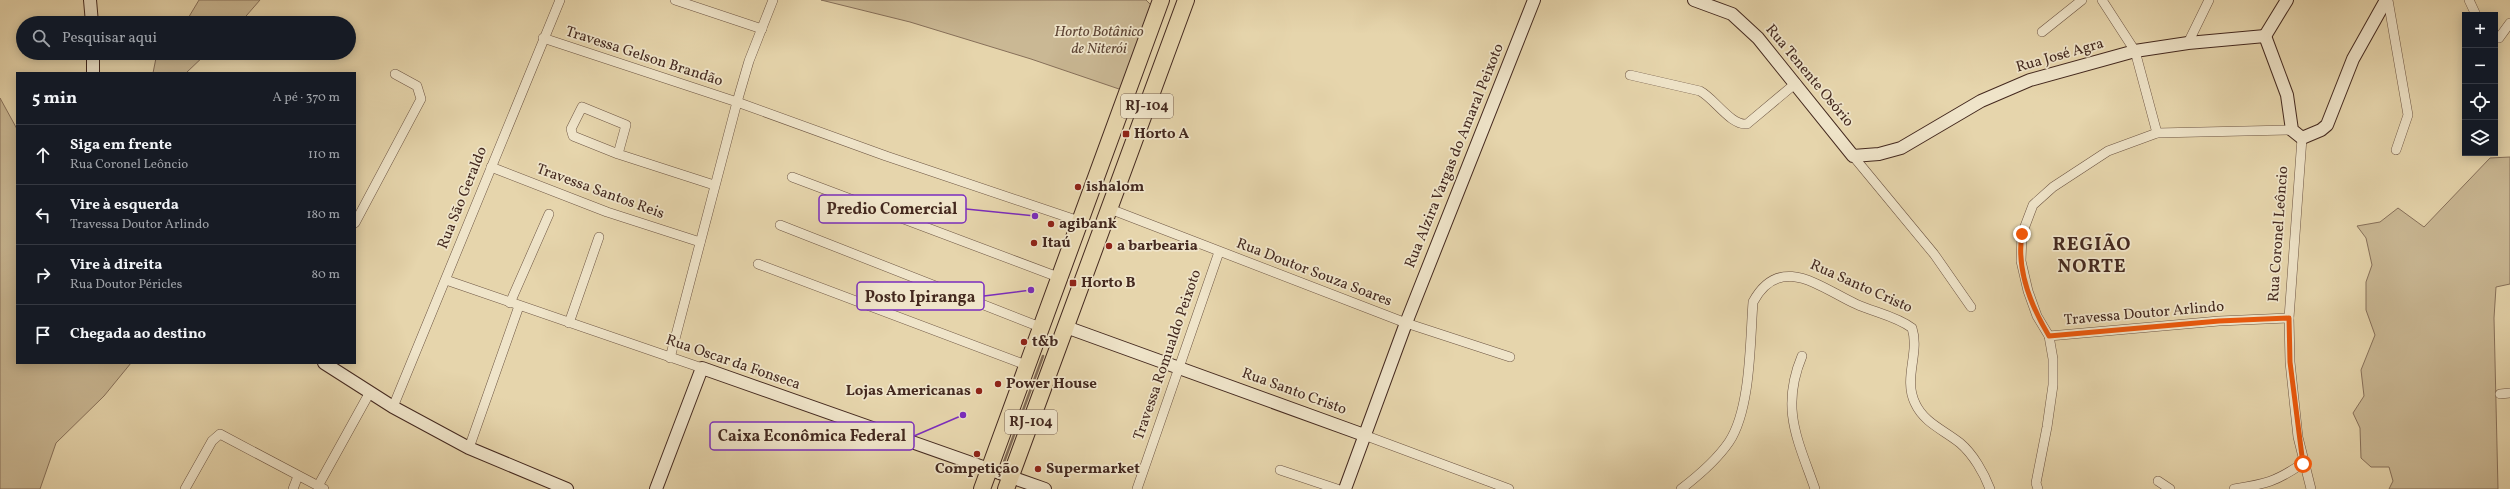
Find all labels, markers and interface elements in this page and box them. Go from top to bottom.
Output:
map controls [2462,12,2498,156]
button: + [2462,12,2498,48]
search box [16,16,356,60]
street label: Rua Tenente Osório [1760,20,1858,132]
street label: Travessa Gelson Brandão [563,22,726,92]
park label: Horto Botânico de Niterói [1054,22,1144,60]
icon: search [30,27,52,49]
text: Pesquisar aqui [62,28,157,49]
street label: Rua José Agra [2014,33,2106,79]
street label: Rua Alzira Vargas do Amaral Peixoto [1400,41,1510,271]
button: − [2462,48,2498,84]
button: locate [2462,84,2498,120]
text: 5 min [32,87,77,110]
text: A pé · 370 m [273,89,340,107]
road number: RJ-104 [1121,94,1173,118]
button: layers [2462,120,2498,156]
place label: Horto A [1134,124,1189,145]
marker: Horto A [1121,129,1131,139]
text: Siga em frente [70,135,172,156]
icon: ahead [32,144,54,166]
street label: Rua São Geraldo [433,144,493,252]
text: 110 m [308,146,340,164]
text: Rua Coronel Leôncio [70,156,188,174]
street label: Travessa Santos Reis [533,159,667,225]
street label: Rua Coronel Leôncio [2264,165,2294,303]
place label: ishalom [1086,177,1145,198]
marker: ishalom [1073,182,1083,192]
text: Vire à esquerda [70,195,179,216]
callout: Predio Comercial [819,195,966,223]
text: Predio Comercial [826,199,958,221]
icon: left [32,204,54,226]
text: 180 m [306,206,340,224]
place label: agibank [1059,214,1117,235]
text: Travessa Doutor Arlindo [70,216,209,234]
marker: agibank [1046,219,1056,229]
route end [2013,225,2031,243]
district label: REGIÃO NORTE [2052,232,2132,280]
place label: Itaú [1042,233,1071,254]
street label: Rua Doutor Souza Soares [1233,234,1395,312]
place label: a barbearia [1117,236,1198,257]
marker: Itaú [1029,238,1039,248]
marker: a barbearia [1104,241,1114,251]
text: Vire à direita [70,255,162,276]
street label: Rua Santo Cristo [1806,255,1916,319]
icon: right [32,264,54,286]
text: 80 m [311,266,340,284]
street label: Travessa Romualdo Peixoto [1129,267,1207,443]
place label: Horto B [1081,273,1136,294]
text: Rua Doutor Péricles [70,276,182,294]
marker: Horto B [1068,278,1078,288]
callout: Posto Ipiranga [857,282,984,310]
text: Posto Ipiranga [865,287,976,309]
street label: Travessa Doutor Arlindo [2063,297,2225,331]
icon: arrive [32,324,54,346]
text: Chegada ao destino [70,324,206,345]
street label: Rua Oscar da Fonseca [663,330,803,396]
place label: t&b [1032,332,1058,353]
marker: t&b [1019,337,1029,347]
street label: Rua Santo Cristo [1239,363,1349,421]
place label: Power House [1006,374,1097,395]
marker: Power House [993,379,1003,389]
place label: Lojas Americanas [846,381,971,402]
marker: Lojas Americanas [974,386,984,396]
road number: RJ-104 [1005,410,1057,434]
callout: Caixa Econômica Federal [710,422,914,450]
text: Caixa Econômica Federal [718,426,907,448]
marker: Competição [972,449,982,459]
route start [2294,455,2312,473]
place label: Competição [935,459,1020,480]
place label: Supermarket [1046,459,1140,480]
marker: Supermarket [1033,464,1043,474]

